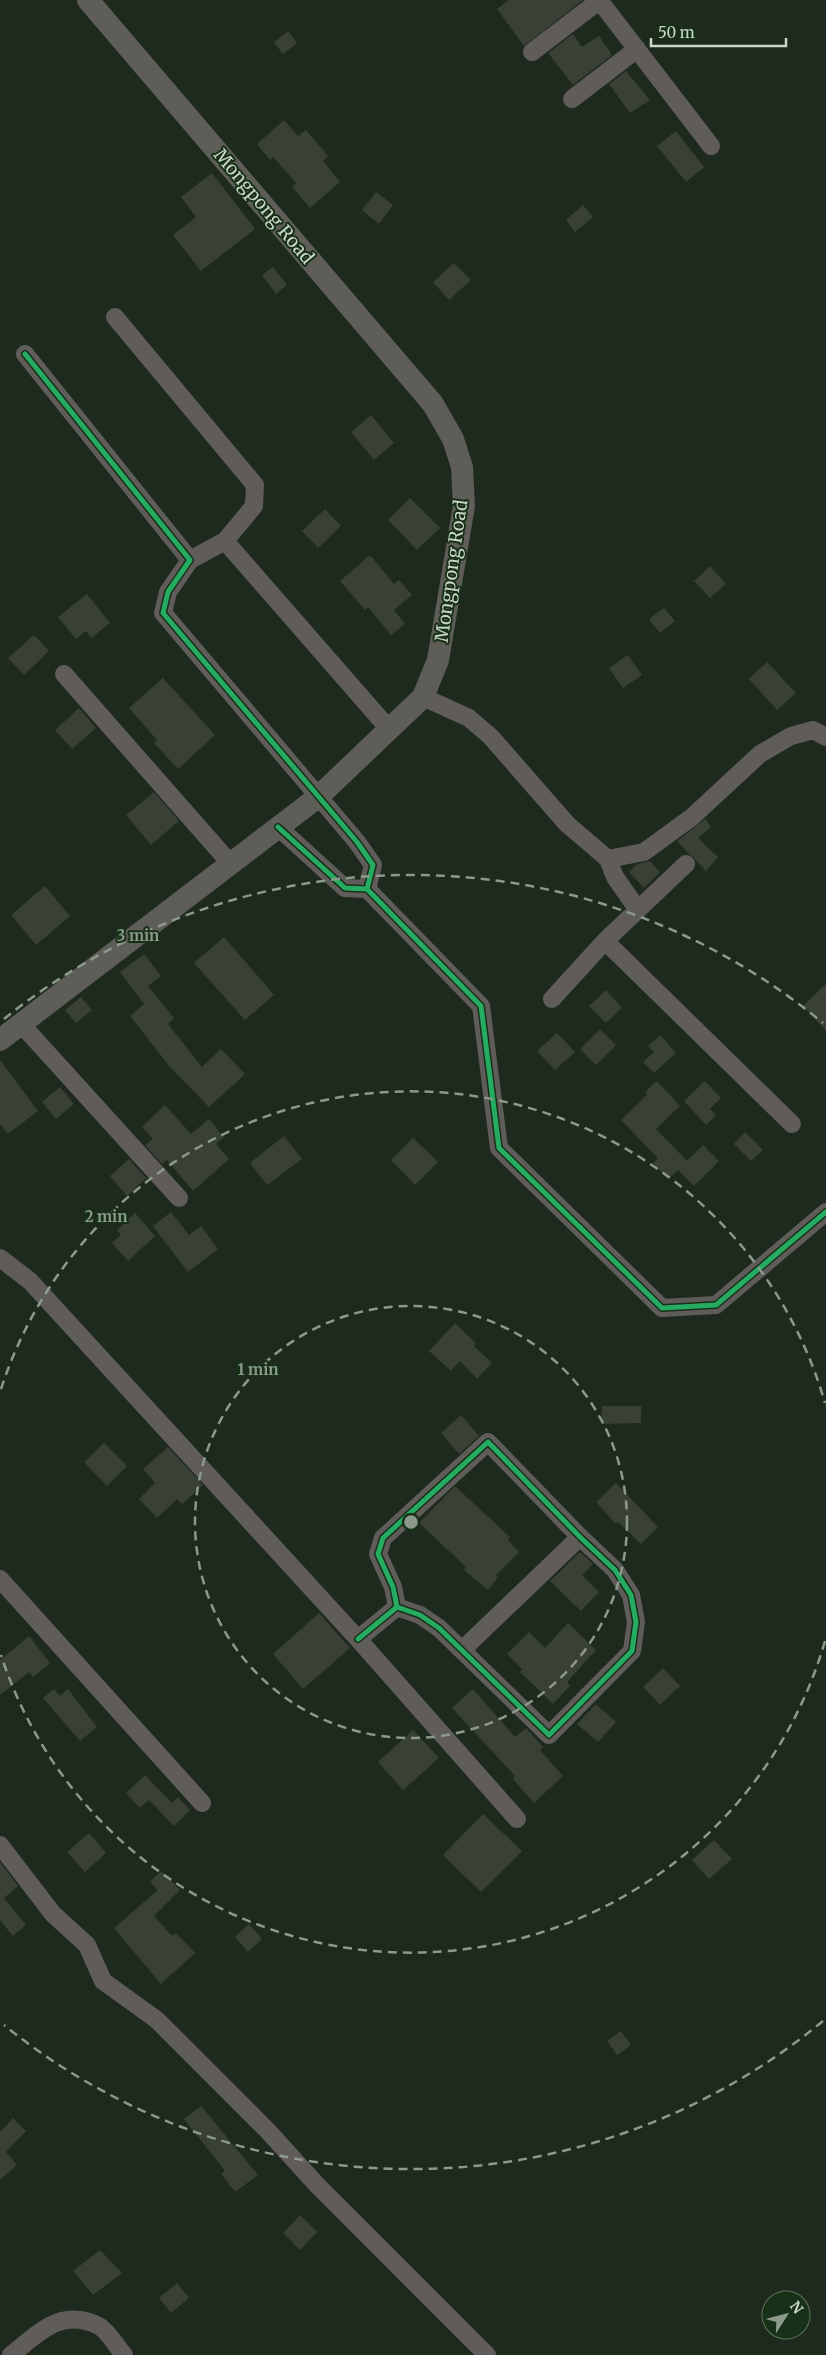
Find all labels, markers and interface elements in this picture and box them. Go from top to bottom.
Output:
scale bar [651,15,786,47]
text: 50 m [658,23,695,42]
street label: Mongpong Road [209,144,319,269]
street label: Mongpong Road [430,498,472,644]
text: 3 min [117,926,159,945]
text: 2 min [85,1207,127,1226]
text: 1 min [238,1360,278,1379]
centre of rings [402,1513,420,1531]
north arrow [761,2290,811,2340]
text: N [786,2298,807,2317]

